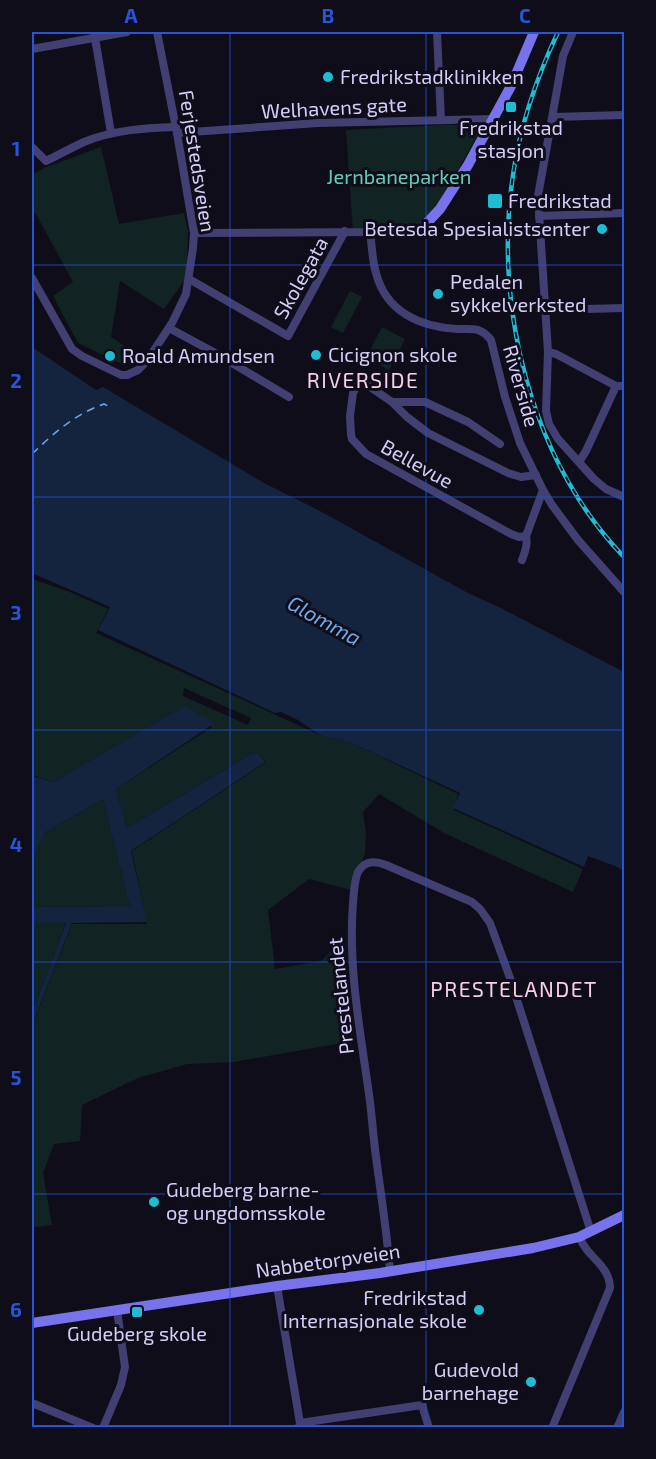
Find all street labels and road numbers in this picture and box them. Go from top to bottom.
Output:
street label: Ferjestedsveien [175,88,221,234]
street label: Welhavens gate [261,91,407,123]
street label: Skolegata [268,232,332,323]
street label: Riverside [499,342,545,429]
street label: Bellevue [377,434,458,493]
street label: Prestelandet [322,936,358,1056]
street label: Nabbetorpveien [254,1238,402,1282]

